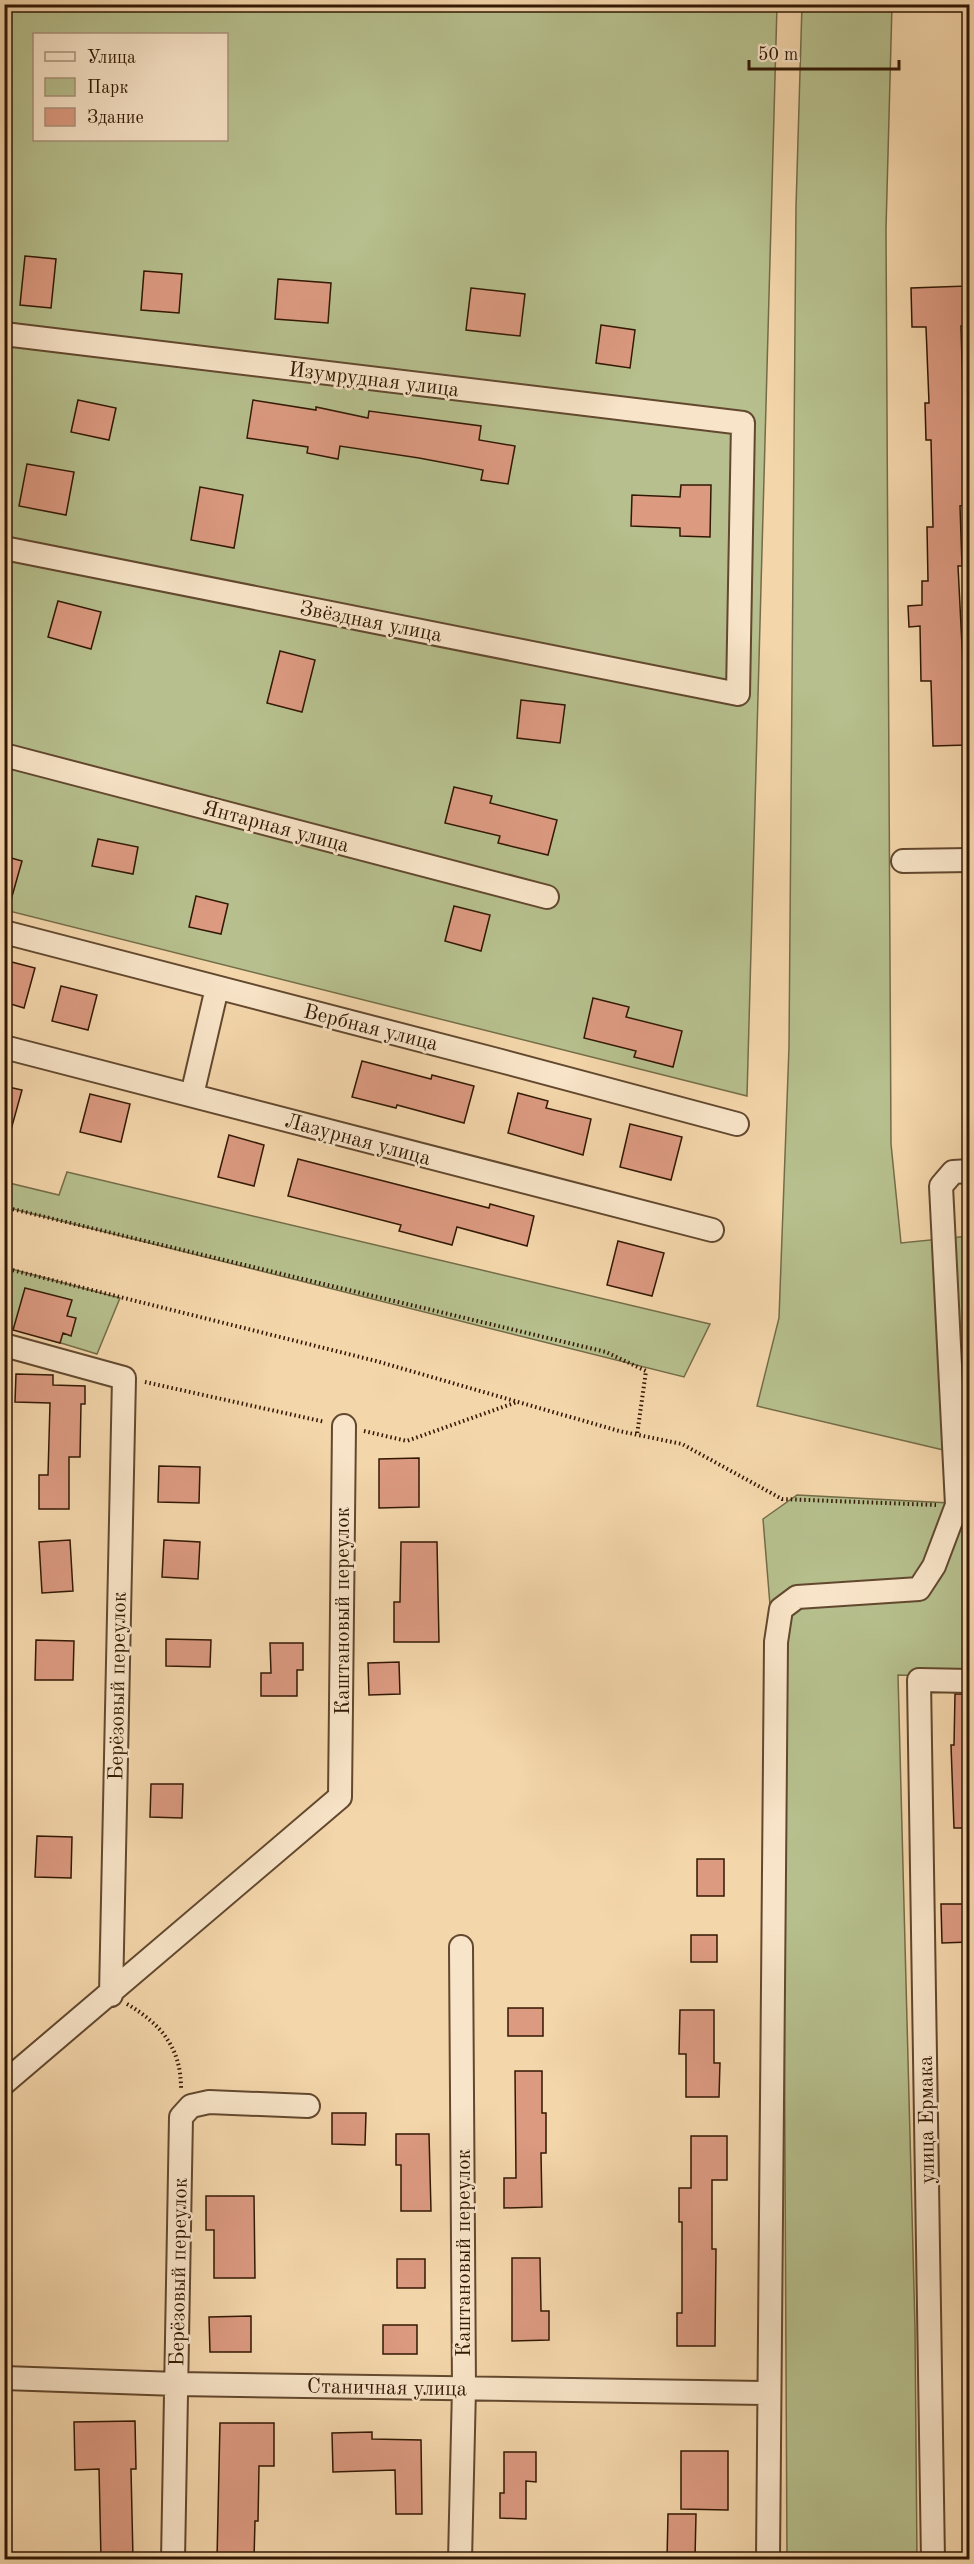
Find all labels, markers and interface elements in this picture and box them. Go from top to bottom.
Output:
legend [33,33,228,141]
scale bar [749,33,899,71]
text: 50 m [758,46,798,64]
text: Улица [87,49,136,67]
text: Парк [87,79,128,97]
text: Здание [87,109,144,127]
street label: Изумрудная улица [287,360,460,401]
street label: Звёздная улица [298,598,444,647]
street label: Янтарная улица [200,798,351,857]
street label: Вербная улица [301,1002,440,1055]
street label: Лазурная улица [282,1111,433,1170]
street label: Каштановый переулок [333,1506,354,1715]
street label: Берёзовый переулок [106,1591,131,1781]
street label: улица Ермака [916,2056,939,2184]
street label: Каштановый переулок [454,2148,475,2357]
street label: Берёзовый переулок [167,2177,192,2367]
street label: Станичная улица [307,2377,467,2400]

